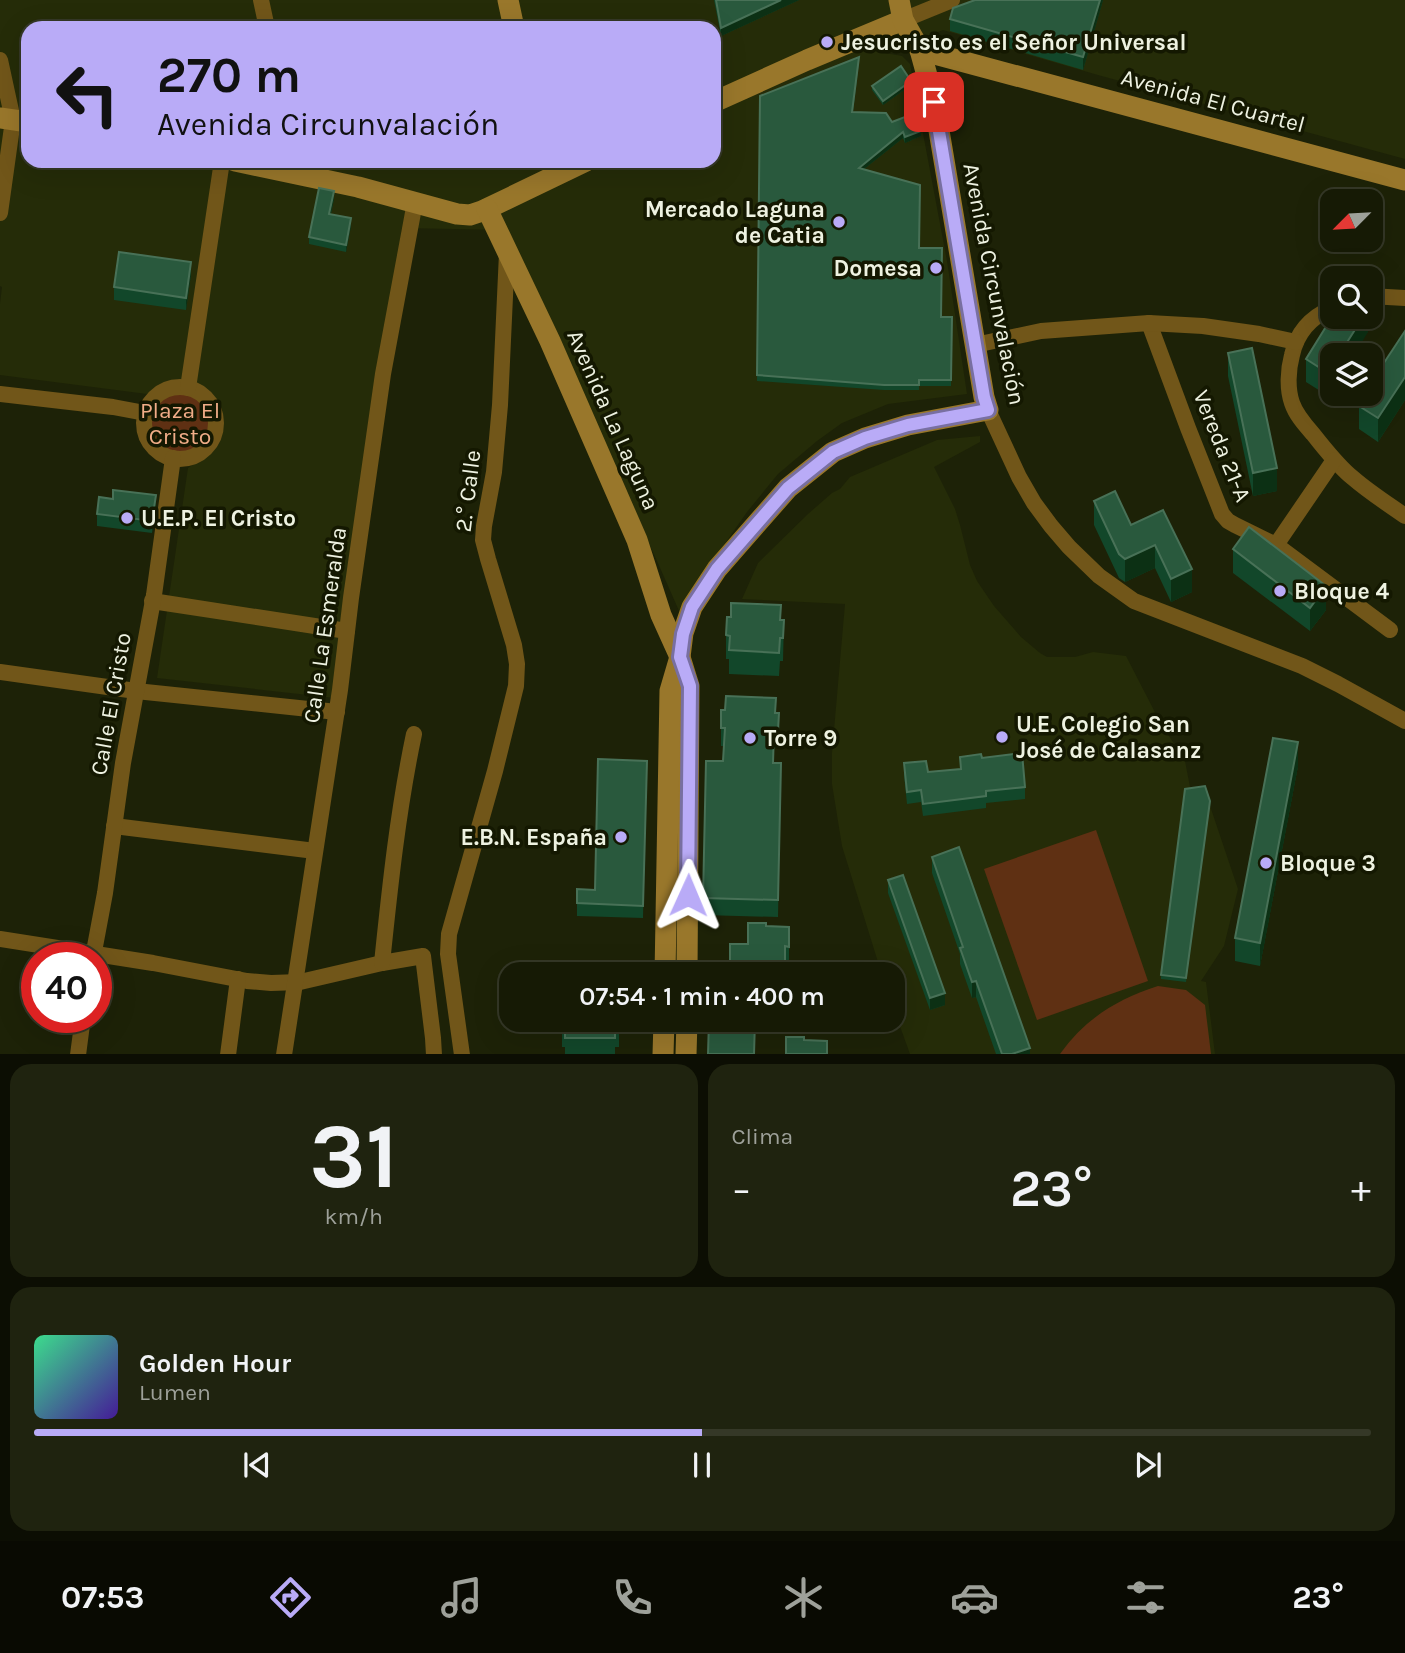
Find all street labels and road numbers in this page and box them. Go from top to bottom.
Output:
street label: Avenida El Cuartel [1118,63,1308,139]
street label: Avenida Circunvalación [957,161,1031,407]
street label: Avenida La Laguna [561,326,665,514]
street label: Vereda 21-A [1187,386,1257,506]
street label: 2.° Calle [450,449,486,533]
street label: Calle La Esmeralda [298,525,352,725]
street label: Calle El Cristo [85,631,137,777]

